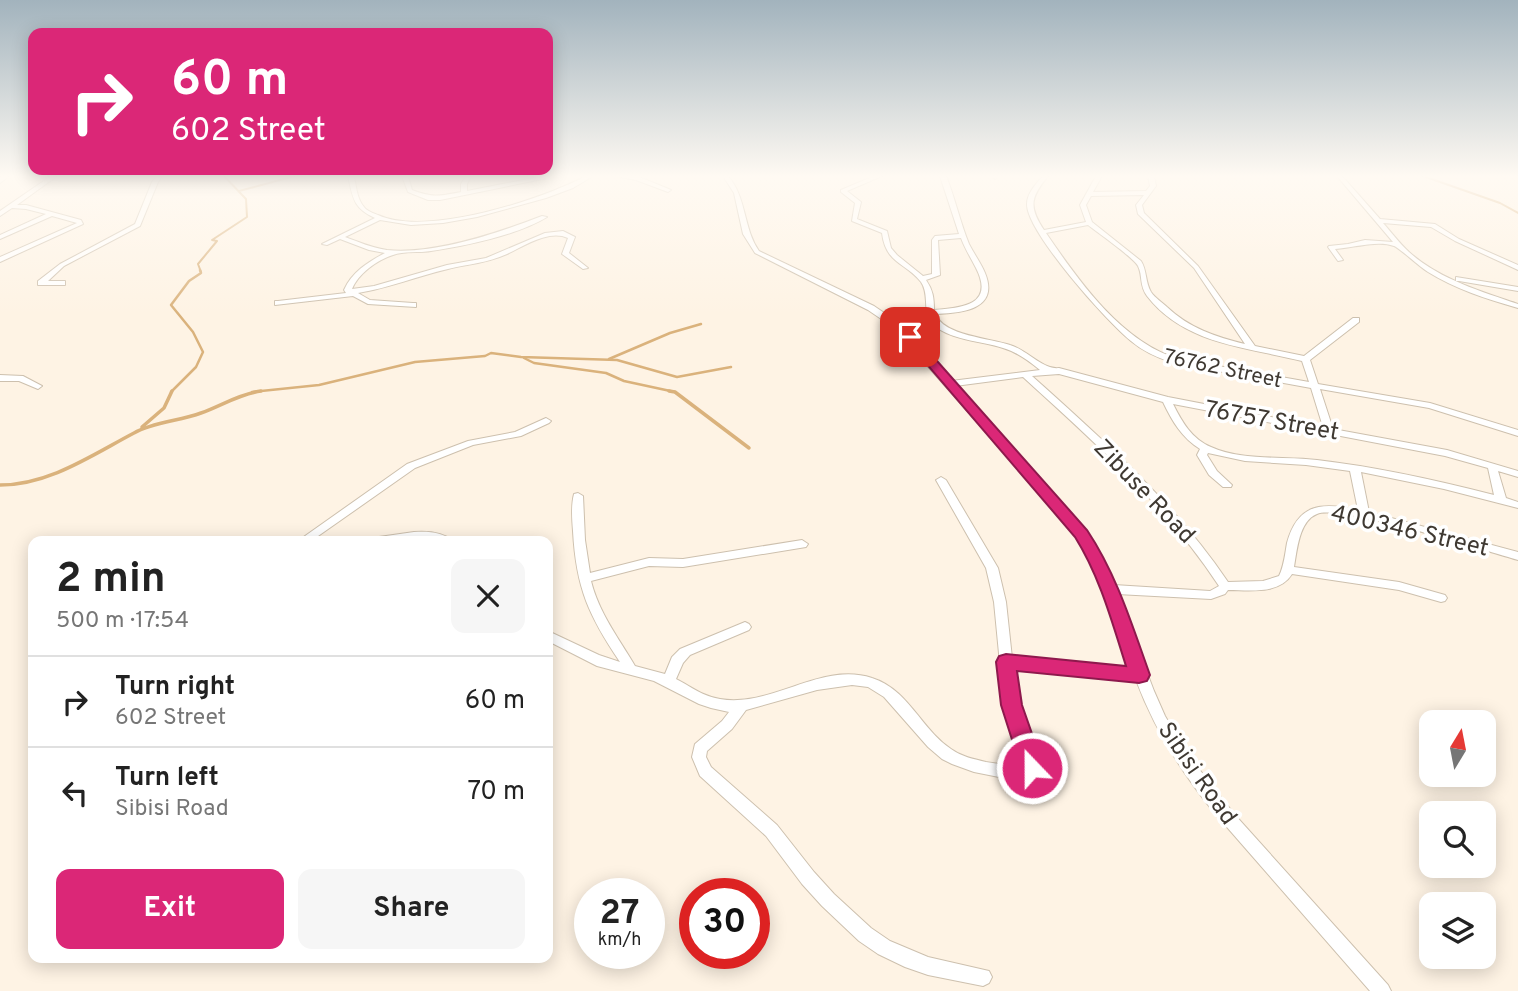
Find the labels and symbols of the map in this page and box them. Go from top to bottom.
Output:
pin [880,307,940,367]
street label: 76762 Street [1161,344,1284,395]
street label: 76757 Street [1202,395,1341,449]
street label: Zibuse Road [1086,434,1201,551]
street label: 400346 Street [1328,499,1491,565]
north arrow [1419,710,1496,788]
street label: Sibisi Road [1150,717,1243,831]
position arrow [995,731,1069,805]
speed limit sign: 30 [679,878,770,969]

